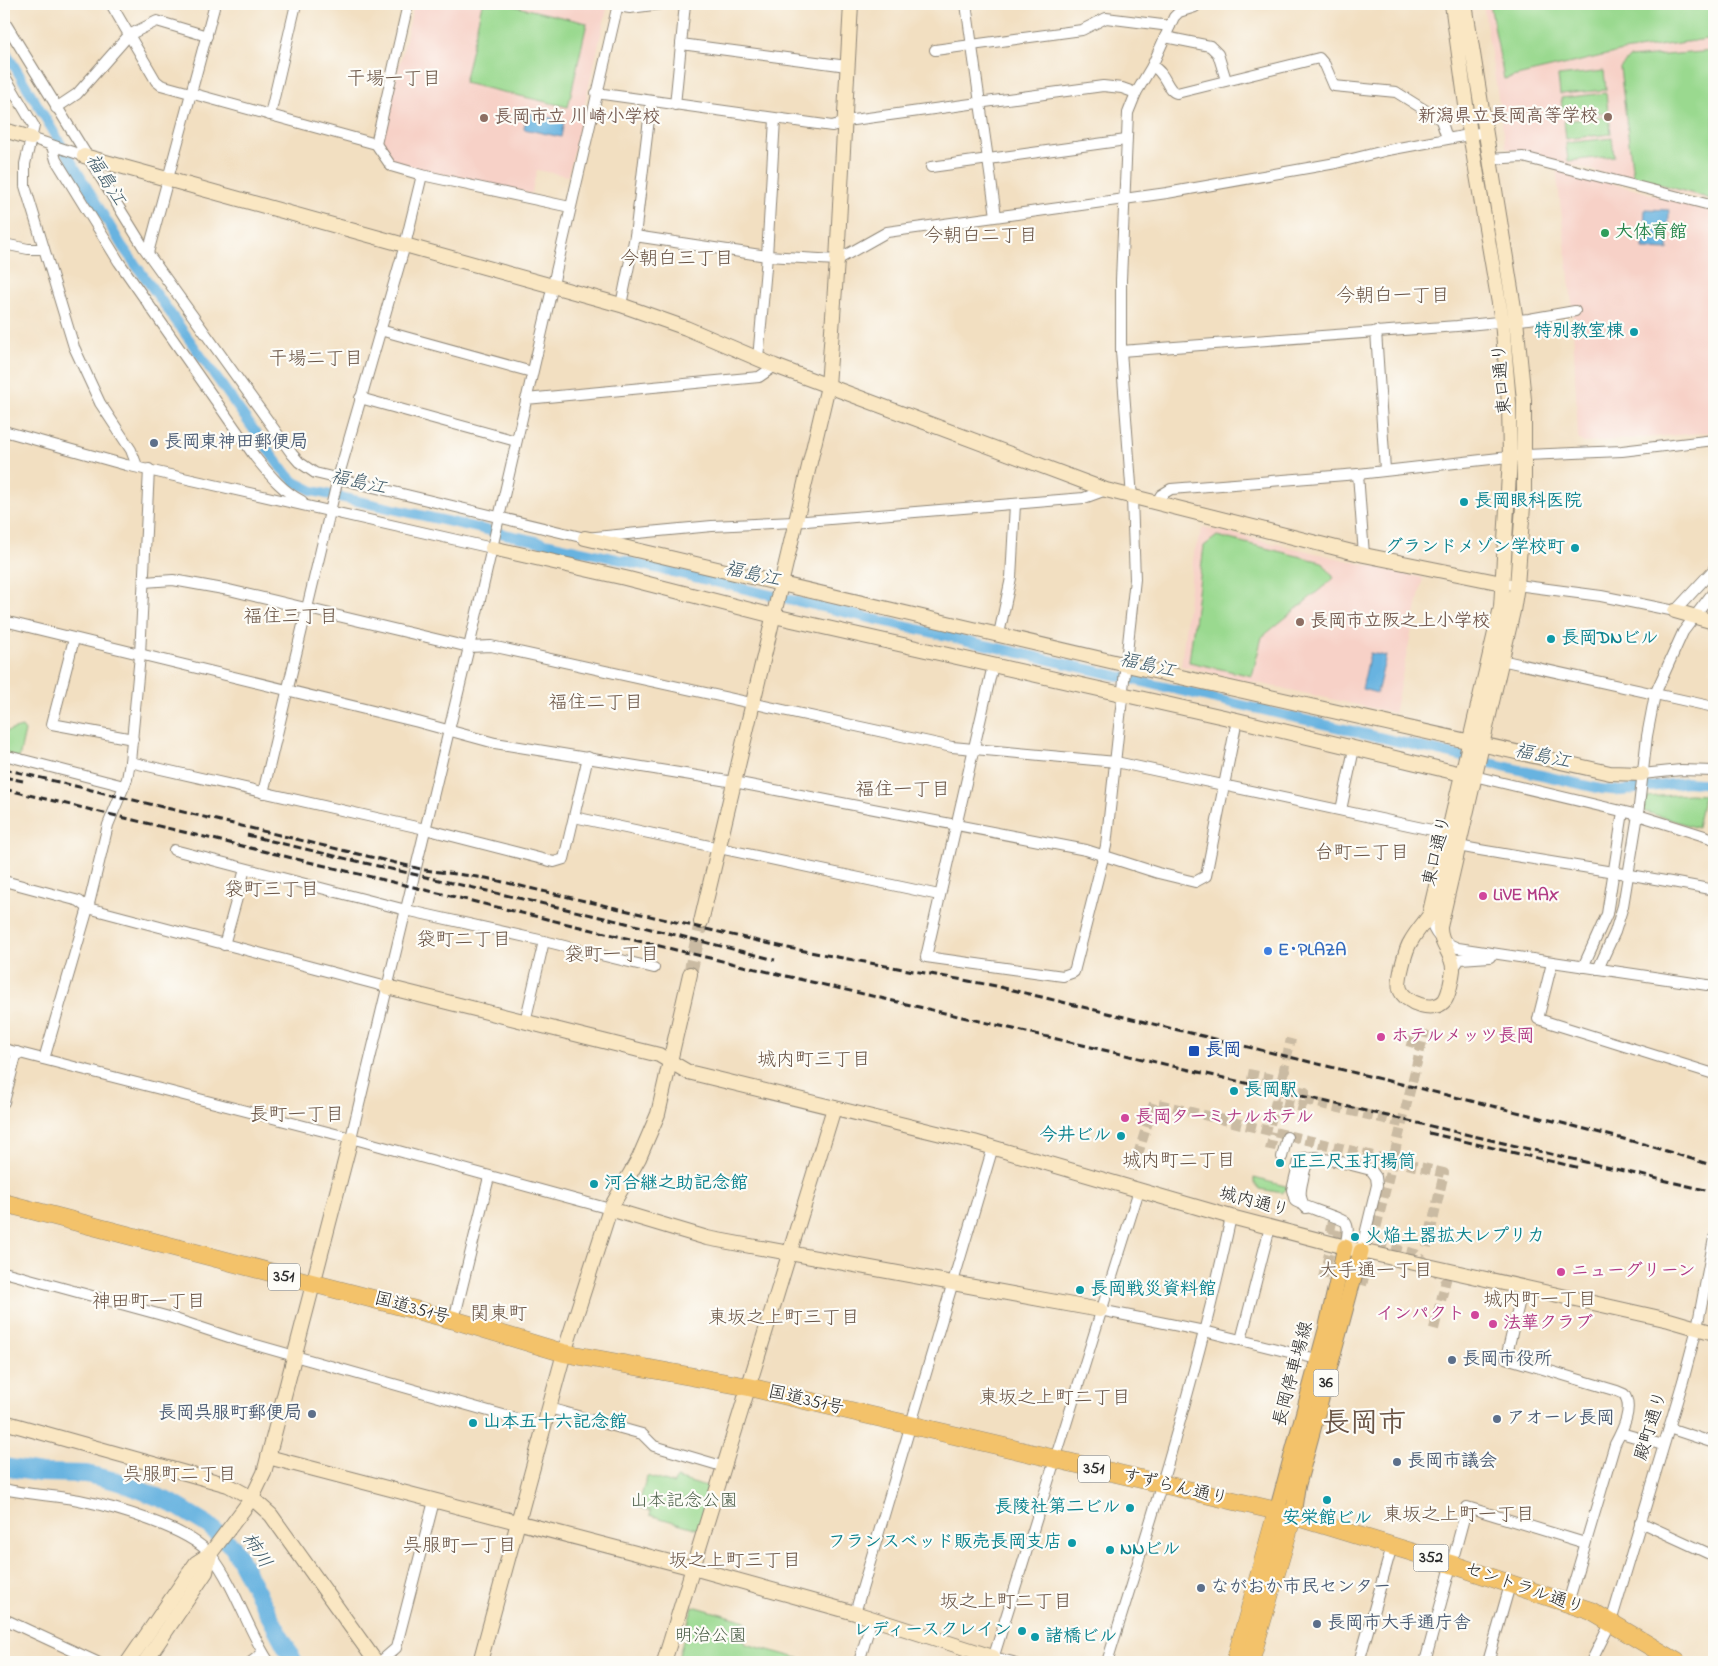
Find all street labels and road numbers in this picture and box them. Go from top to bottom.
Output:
street label: 東口通り [1487,342,1519,416]
street label: 東口通り [1417,813,1459,889]
street label: 城内通り [1216,1181,1292,1225]
road number: 351 [268,1264,300,1290]
street label: 国道351号 [371,1286,453,1332]
street label: 長岡停車場線 [1267,1318,1321,1430]
road number: 36 [1314,1370,1338,1396]
street label: 国道351号 [765,1380,847,1422]
street label: 殿町通り [1629,1388,1675,1464]
road number: 351 [1078,1456,1110,1482]
street label: すずらん通り [1119,1463,1231,1513]
road number: 352 [1414,1545,1448,1572]
street label: セントラル通り [1461,1556,1587,1622]

